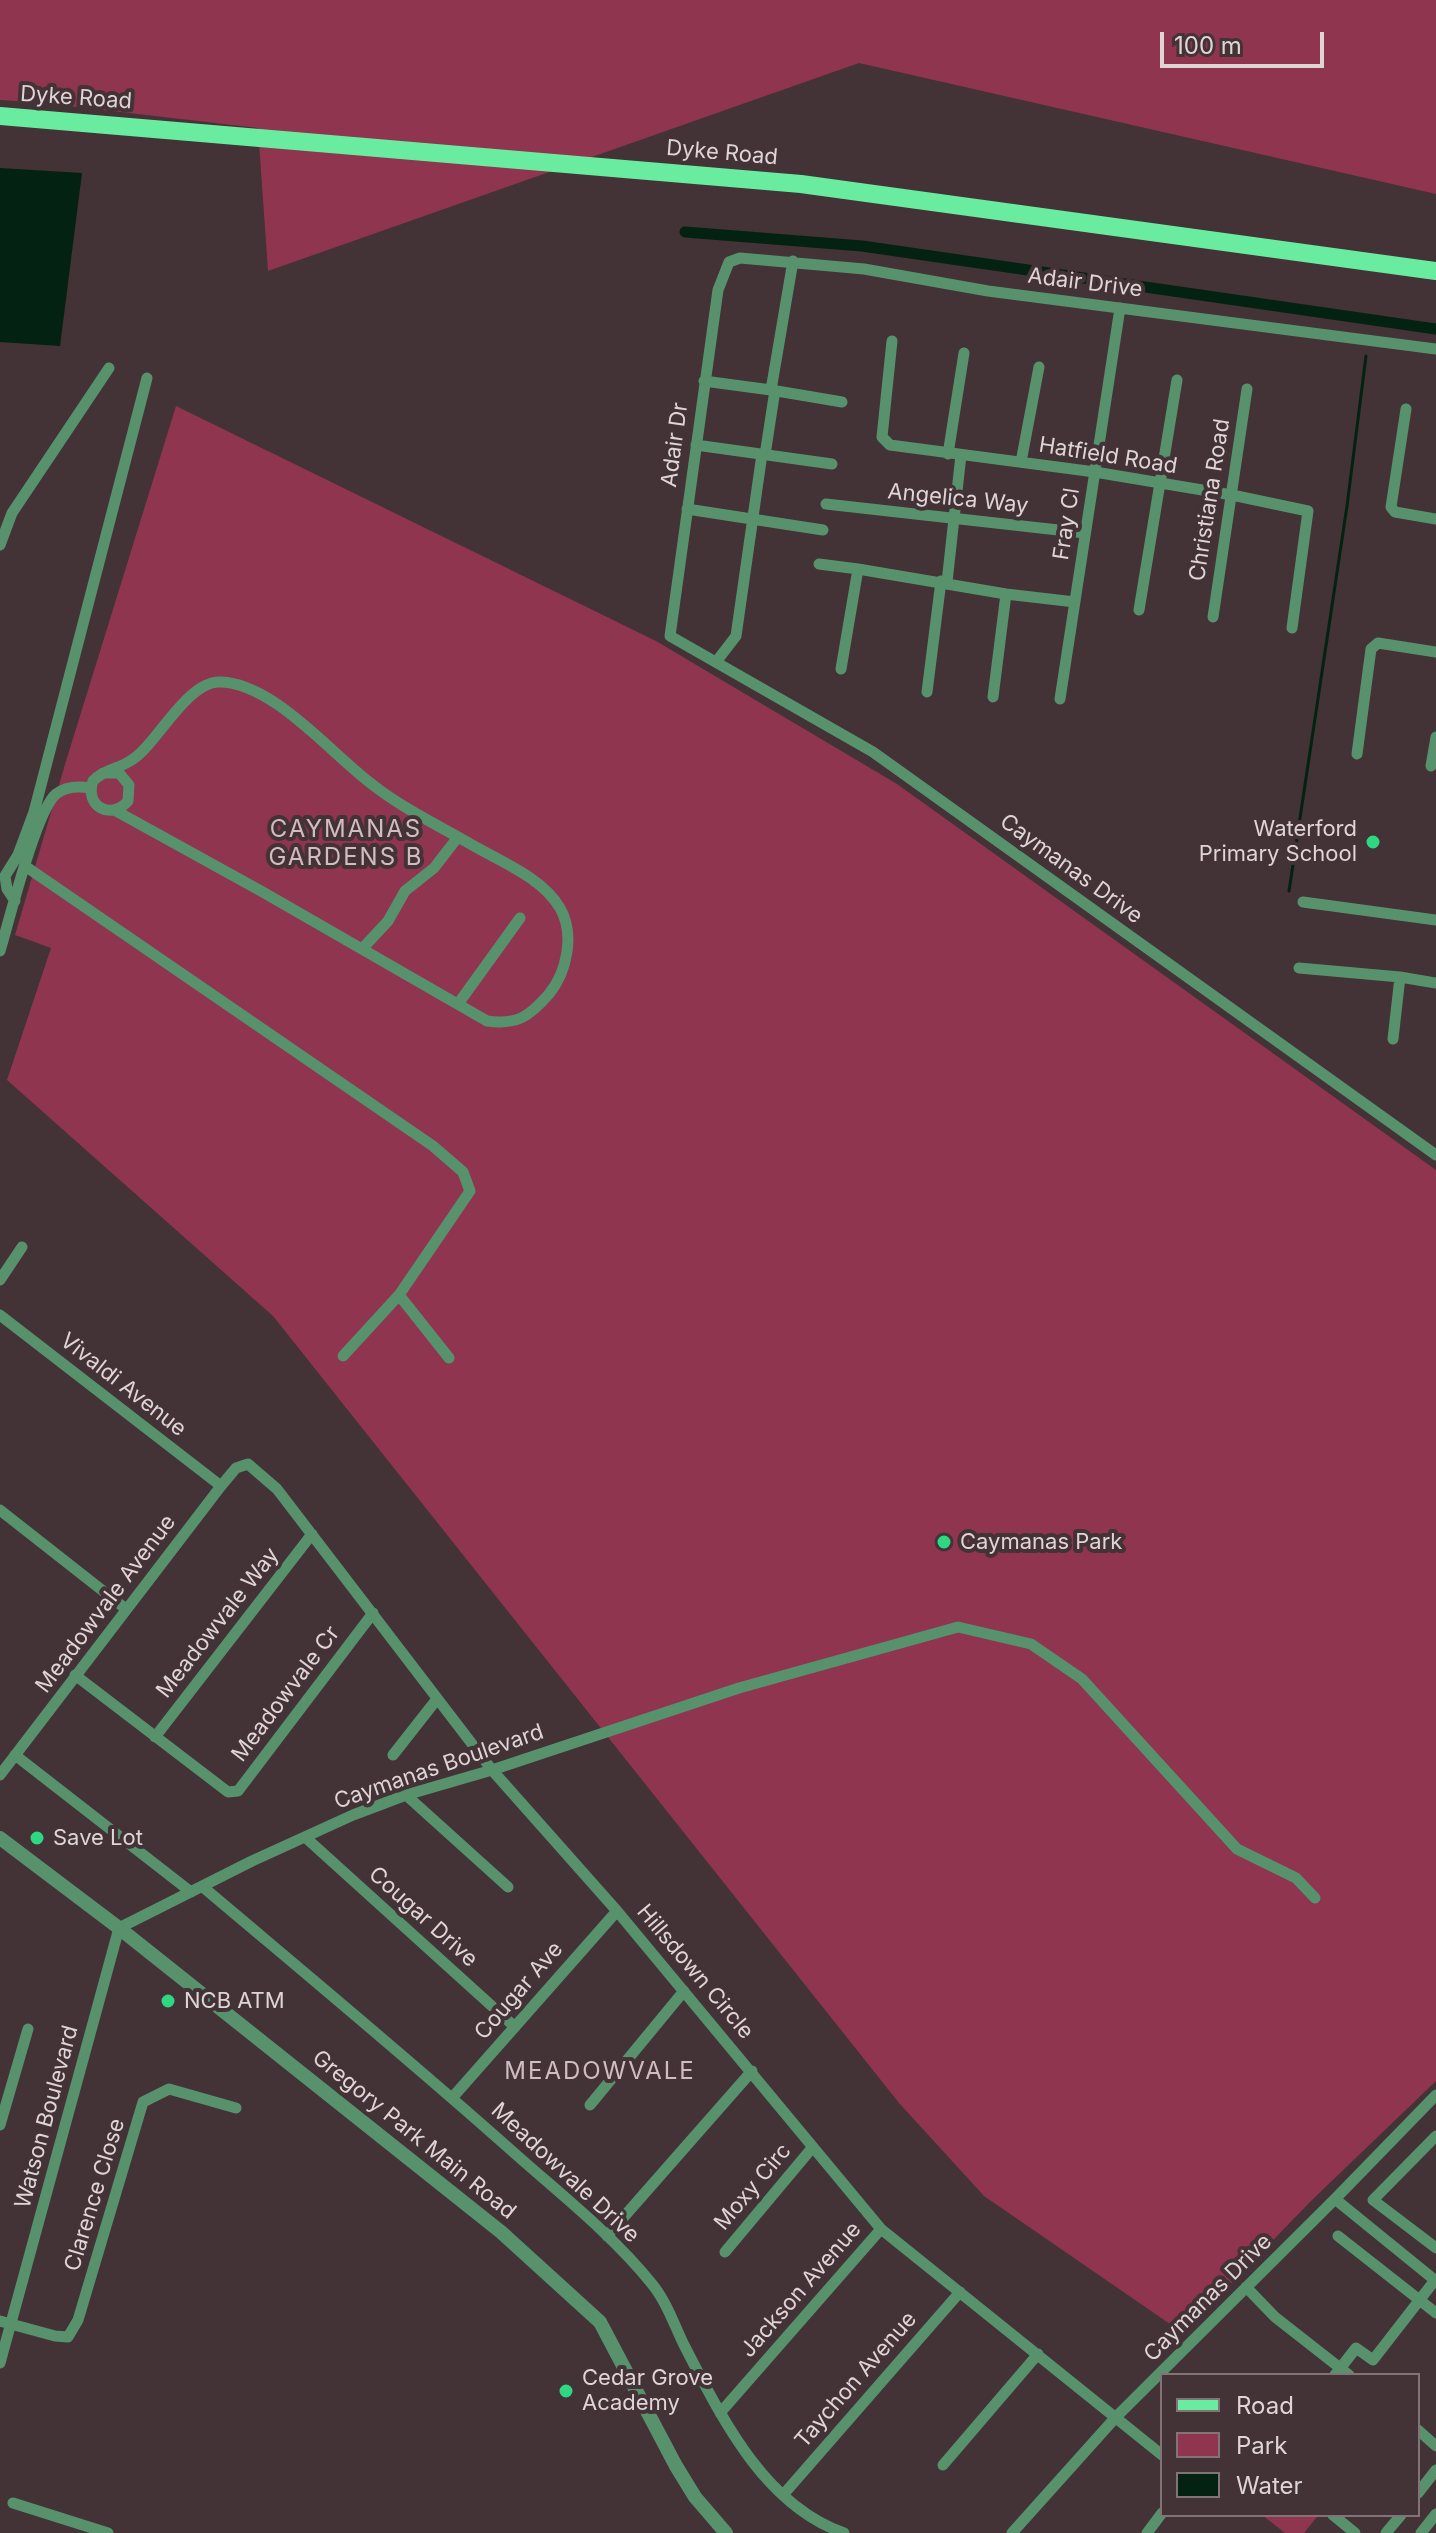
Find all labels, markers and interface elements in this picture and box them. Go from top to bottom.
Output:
scale bar [1164,16,1328,66]
text: 100 m [1174,31,1242,60]
street label: Dyke Road [19,81,133,115]
street label: Dyke Road [665,135,779,171]
street label: Adair Drive [1026,263,1144,303]
street label: Adair Dr [656,401,694,489]
street label: Christiana Road [1184,417,1236,583]
street label: Hatfield Road [1037,432,1179,480]
street label: Angelica Way [886,478,1030,520]
street label: Fray Cl [1048,486,1086,562]
street label: Caymanas Drive [995,808,1147,930]
district label: CAYMANAS GARDENS B [268,816,424,872]
place label: Waterford Primary School [1199,816,1357,868]
marker: Waterford Primary School [1364,833,1382,851]
street label: Vivaldi Avenue [55,1328,191,1442]
street label: Meadowvale Avenue [31,1510,181,1698]
place label: Caymanas Park [960,1529,1122,1555]
marker: Caymanas Park [935,1533,953,1551]
street label: Meadowvale Way [151,1543,285,1703]
street label: Meadowvale Cr [226,1621,346,1767]
street label: Caymanas Boulevard [331,1719,547,1815]
place label: Save Lot [53,1825,143,1851]
marker: Save Lot [28,1829,46,1847]
street label: Cougar Drive [363,1861,483,1973]
street label: Hillsdown Circle [631,1899,759,2045]
street label: Cougar Ave [469,1937,569,2045]
place label: NCB ATM [184,1988,285,2014]
marker: NCB ATM [159,1992,177,2010]
street label: Watson Boulevard [10,2023,84,2211]
street label: Gregory Park Main Road [307,2045,521,2225]
district label: MEADOWVALE [504,2058,696,2086]
street label: Meadowvale Drive [485,2098,645,2248]
street label: Clarence Close [59,2116,131,2274]
street label: Moxy Circ [709,2138,797,2236]
street label: Jackson Avenue [735,2217,867,2363]
street label: Caymanas Drive [1139,2229,1277,2367]
street label: Taychon Avenue [790,2307,922,2453]
place label: Cedar Grove Academy [582,2365,713,2416]
legend [1160,2373,1420,2517]
marker: Cedar Grove Academy [557,2382,575,2400]
text: Road [1236,2391,1294,2420]
text: Park [1236,2431,1287,2460]
text: Water [1236,2471,1303,2500]

